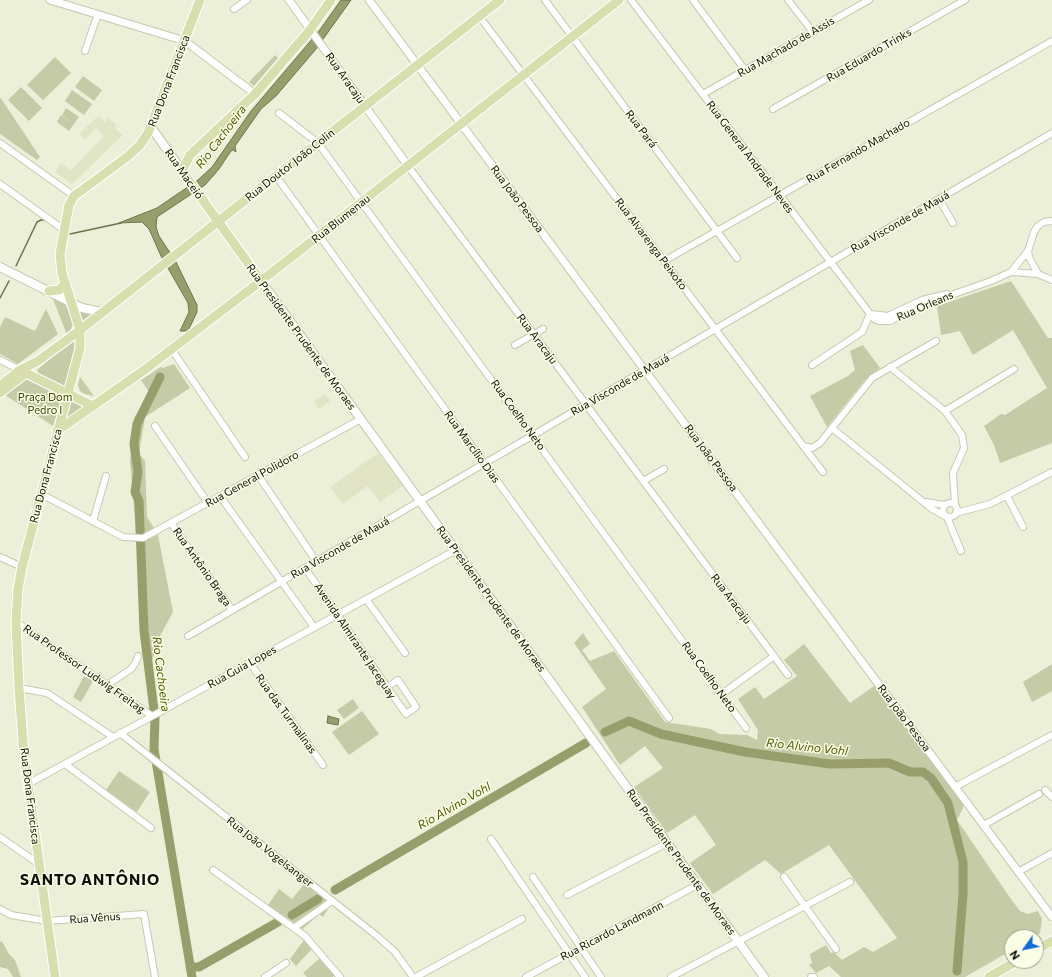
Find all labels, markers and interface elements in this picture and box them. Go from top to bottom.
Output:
street label: Rua Machado de Assis [735,14,837,80]
street label: Rua Eduardo Trinks [824,25,914,85]
street label: Rua Dona Francisca [145,33,193,129]
street label: Rua Aracaju [323,50,367,106]
street label: Rua General Andrade Neves [704,98,796,216]
water label: Rio Cachoeira [193,103,249,171]
street label: Rua Pará [623,107,659,151]
street label: Rua Fernando Machado [804,116,912,186]
street label: Rua Doutor João Colin [243,126,337,204]
street label: Rua Maceió [162,146,206,202]
street label: Rua João Pessoa [488,163,546,235]
street label: Rua Visconde de Mauá [848,188,952,256]
street label: Rua Blumenau [309,192,373,246]
street label: Rua Alvarenga Peixoto [612,196,690,292]
street label: Rua Presidente Prudente de Moraes [244,261,358,413]
street label: Rua Orleans [895,288,955,324]
street label: Rua Aracaju [514,311,560,367]
street label: Rua Visconde de Mauá [568,351,672,419]
street label: Rua Coelho Neto [488,377,548,453]
park label: Praça Dom Pedro I [18,390,72,416]
street label: Rua Marcílio Dias [441,408,503,486]
street label: Rua João Pessoa [682,422,740,494]
street label: Rua Dona Francisca [27,427,65,525]
street label: Rua General Polidoro [203,448,301,510]
street label: Rua Visconde de Mauá [288,514,392,582]
street label: Rua Presidente Prudente de Moraes [434,523,548,675]
street label: Rua Antônio Braga [170,525,234,609]
street label: Rua Aracaju [708,571,754,627]
street label: Avenida Almirante Jaceguay [311,581,399,701]
street label: Rua Professor Ludwig Freitag [21,622,147,716]
water label: Rio Cachoeira [149,636,173,712]
street label: Rua Coelho Neto [679,639,739,715]
street label: Rua Guia Lopes [205,643,279,691]
street label: Rua das Turmalinas [253,672,319,756]
street label: Rua João Pessoa [875,682,933,754]
water label: Rio Alvino Vohl [765,736,849,758]
street label: Rua Dona Francisca [18,747,42,845]
water label: Rio Alvino Vohl [415,779,493,833]
street label: Rua Presidente Prudente de Moraes [624,786,738,938]
street label: Rua João Vogelsanger [224,814,316,890]
district label: SANTO ANTÔNIO [20,871,160,889]
street label: Rua Ricardo Landmann [558,898,666,964]
street label: Rua Vênus [69,910,121,926]
north arrow [1004,929,1044,969]
text: N [1007,948,1022,962]

